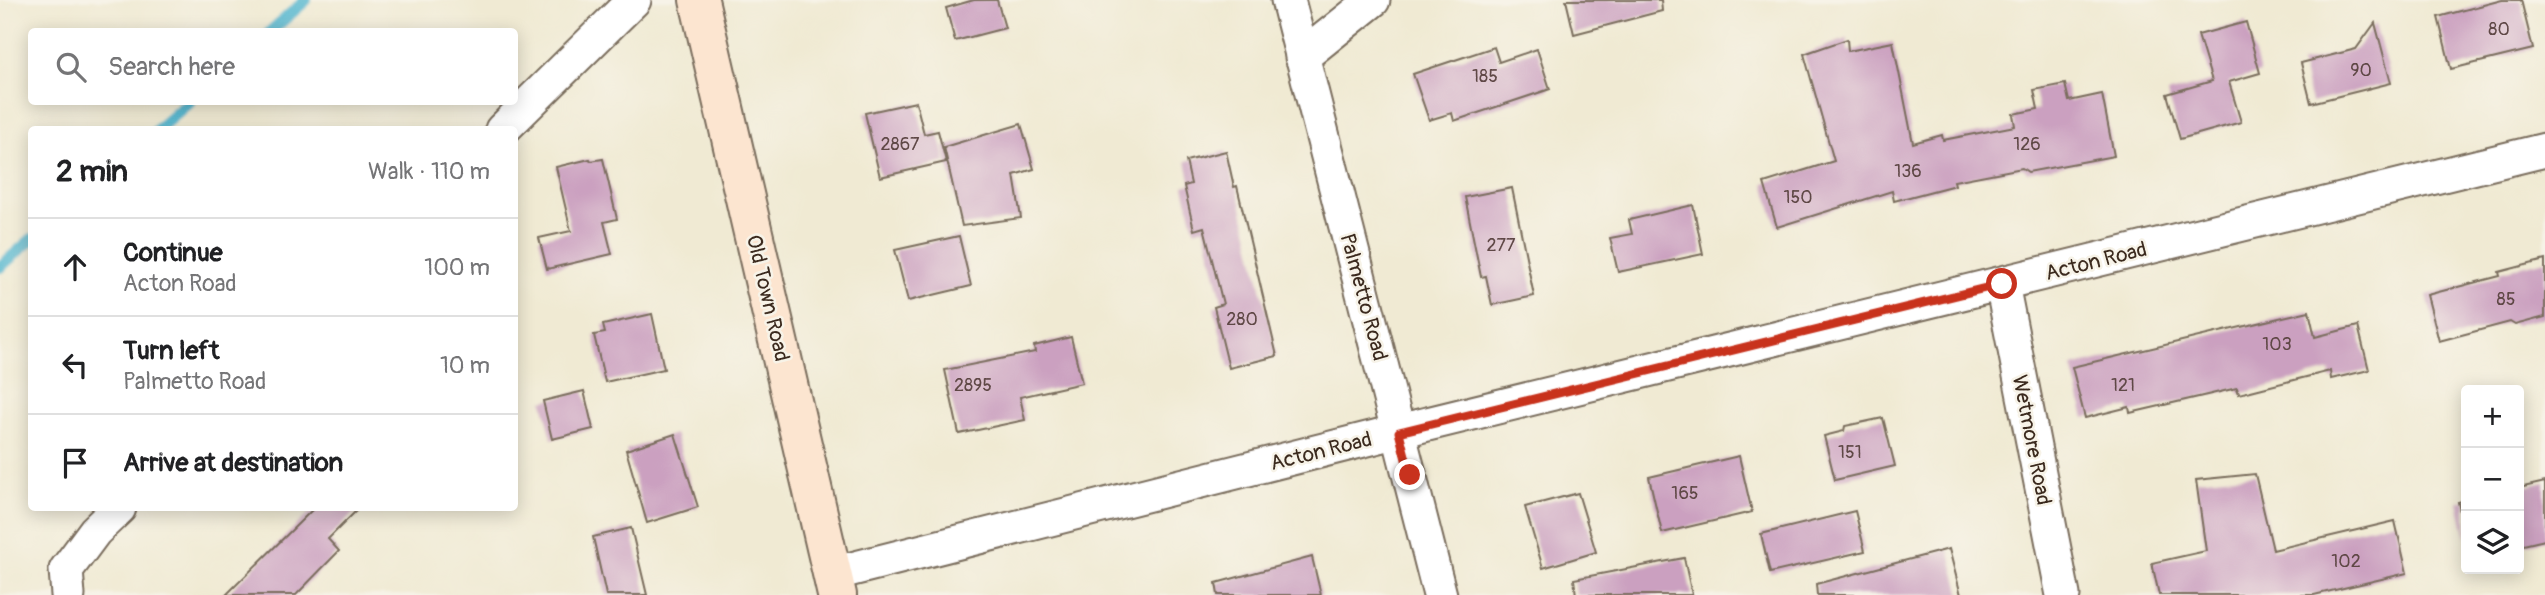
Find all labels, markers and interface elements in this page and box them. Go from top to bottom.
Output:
house number: 80 [2488,18,2510,41]
search box [28,28,518,105]
icon: search [52,48,90,86]
text: Search here [108,51,235,83]
house number: 90 [2350,59,2372,82]
house number: 185 [1472,65,1498,88]
house number: 2867 [881,133,920,156]
house number: 126 [2013,133,2041,156]
text: 2 min [56,153,128,190]
text: Walk · 110 m [368,157,490,186]
house number: 136 [1894,160,1922,183]
house number: 150 [1783,186,1813,209]
street label: Palmetto Road [1334,230,1393,364]
street label: Old Town Road [740,232,795,364]
house number: 277 [1486,234,1516,257]
street label: Acton Road [2043,236,2150,287]
text: Continue [123,237,223,269]
icon: ahead [56,248,94,286]
text: 100 m [424,253,490,282]
route start [1986,268,2017,299]
text: Acton Road [123,269,237,298]
house number: 85 [2497,288,2515,311]
house number: 280 [1226,308,1258,331]
house number: 103 [2262,333,2292,356]
text: Turn left [123,335,219,367]
icon: left [56,346,94,384]
text: 10 m [440,351,490,380]
text: Palmetto Road [123,367,266,396]
street label: Wetmore Road [2006,373,2057,508]
house number: 2895 [954,374,992,397]
house number: 121 [2111,374,2135,397]
map controls [2461,385,2524,574]
button: + [2461,385,2524,448]
street label: Acton Road [1268,426,1375,477]
house number: 151 [1838,441,1862,464]
icon: arrive [56,444,94,482]
text: Arrive at destination [123,447,343,479]
button: − [2461,448,2524,511]
route end [1394,459,1425,490]
house number: 165 [1671,482,1699,505]
button: layers [2461,511,2524,574]
house number: 102 [2331,550,2361,573]

